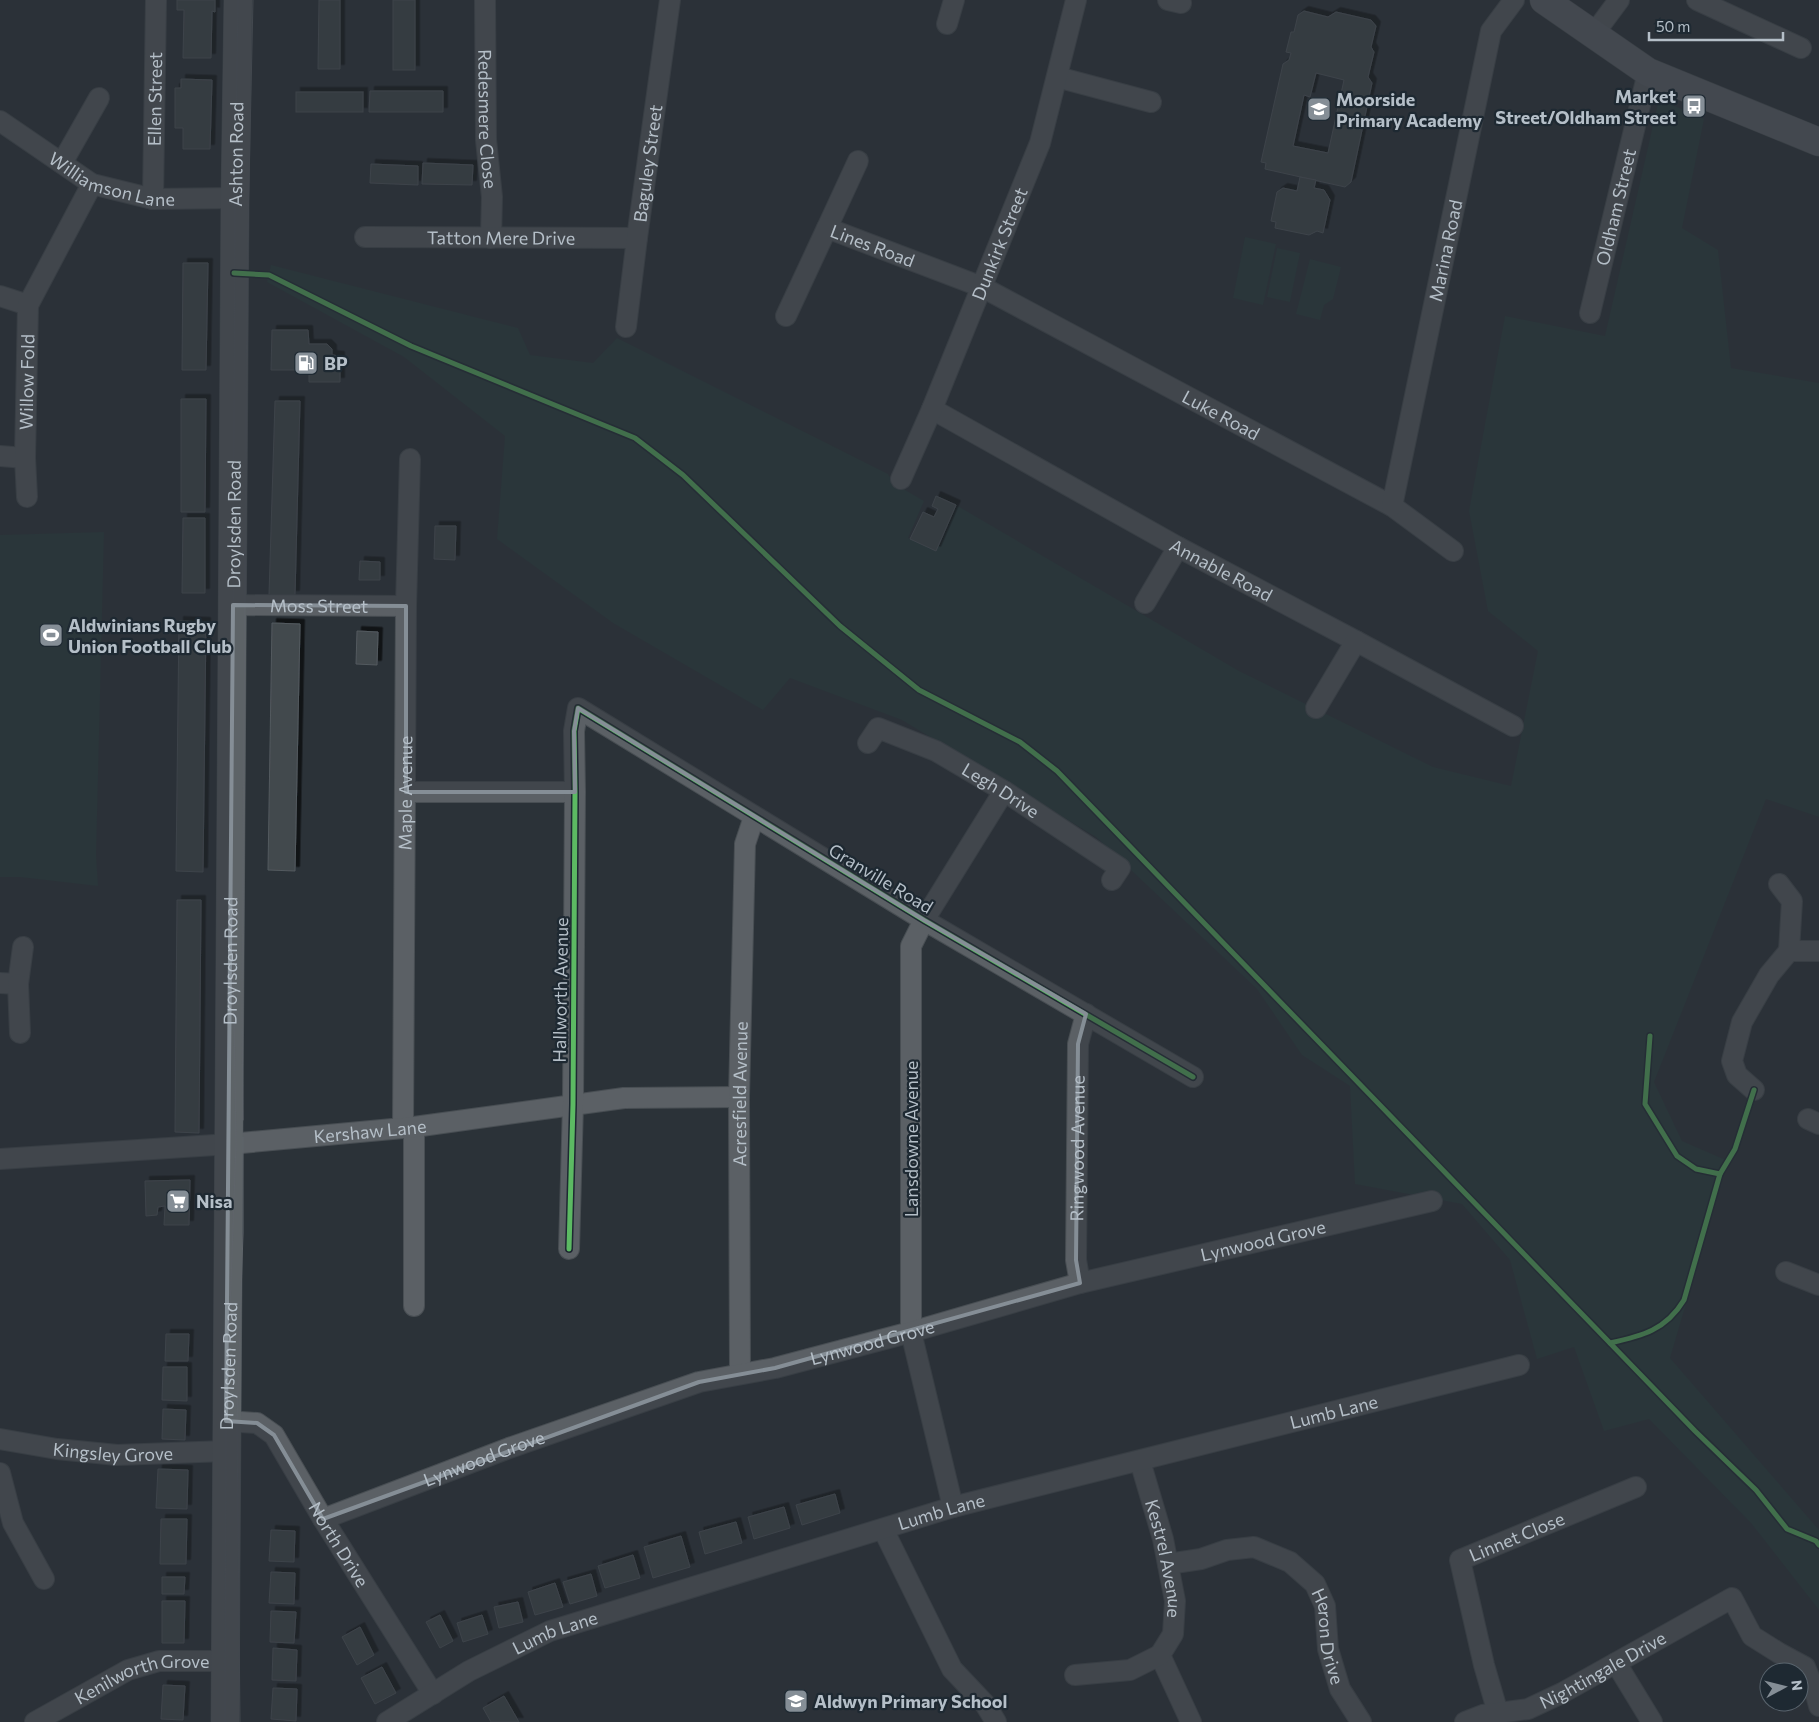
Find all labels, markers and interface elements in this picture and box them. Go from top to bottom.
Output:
scale bar [1649,10,1783,42]
text: 50 m [1656,17,1690,35]
street label: Redesmere Close [474,49,502,190]
street label: Ellen Street [143,52,166,146]
place label: Market Street/Oldham Street [1495,85,1676,128]
place label: Moorside Primary Academy [1336,88,1482,131]
bus stop icon: Market Street/Oldham Street [1681,93,1707,119]
school or university icon: Moorside Primary Academy [1306,96,1332,122]
street label: Ashton Road [224,102,247,207]
street label: Baguley Street [628,103,666,224]
street label: Oldham Street [1591,146,1640,268]
street label: Williamson Lane [45,147,175,210]
street label: Dunkirk Street [966,184,1032,303]
street label: Marina Road [1424,198,1467,303]
street label: Lines Road [827,219,918,271]
street label: Tatton Mere Drive [427,226,575,249]
street label: Willow Fold [15,334,38,430]
fuel station icon: BP [293,350,319,376]
place label: BP [324,352,348,374]
street label: Luke Road [1179,385,1264,444]
street label: Droylsden Road [222,460,245,588]
street label: Annable Road [1166,534,1276,606]
street label: Moss Street [270,594,368,617]
place label: Aldwinians Rugby Union Football Club [68,614,232,657]
sports icon: Aldwinians Rugby Union Football Club [38,622,64,648]
street label: Maple Avenue [394,736,416,850]
street label: Legh Drive [958,758,1044,822]
street label: Granville Road [825,838,937,918]
street label: Droylsden Road [219,897,241,1025]
street label: Hallworth Avenue [548,917,572,1063]
street label: Acresfield Avenue [728,1021,752,1167]
street label: Lansdowne Avenue [900,1061,922,1217]
street label: Ringwood Avenue [1065,1075,1089,1222]
street label: Kershaw Lane [313,1114,428,1147]
supermarket icon: Nisa [165,1188,191,1214]
place label: Nisa [196,1190,232,1212]
street label: Lynwood Grove [1198,1215,1328,1266]
street label: Droylsden Road [215,1301,241,1430]
street label: Lynwood Grove [808,1315,937,1369]
street label: Lumb Lane [1287,1390,1380,1433]
street label: Lynwood Grove [420,1426,547,1491]
street label: Kingsley Grove [52,1438,174,1466]
street label: Lumb Lane [895,1488,987,1534]
street label: Kestrel Avenue [1141,1497,1186,1619]
street label: North Drive [304,1498,374,1591]
street label: Linnet Close [1466,1507,1567,1566]
street label: Heron Drive [1307,1585,1349,1687]
street label: Lumb Lane [509,1606,600,1659]
street label: Nightingale Drive [1536,1626,1670,1713]
street label: Kenilworth Grove [70,1650,210,1709]
north arrow [1759,1662,1809,1712]
text: N [1788,1679,1806,1692]
school or university icon: Aldwyn Primary School [783,1688,809,1714]
place label: Aldwyn Primary School [814,1690,1007,1712]

